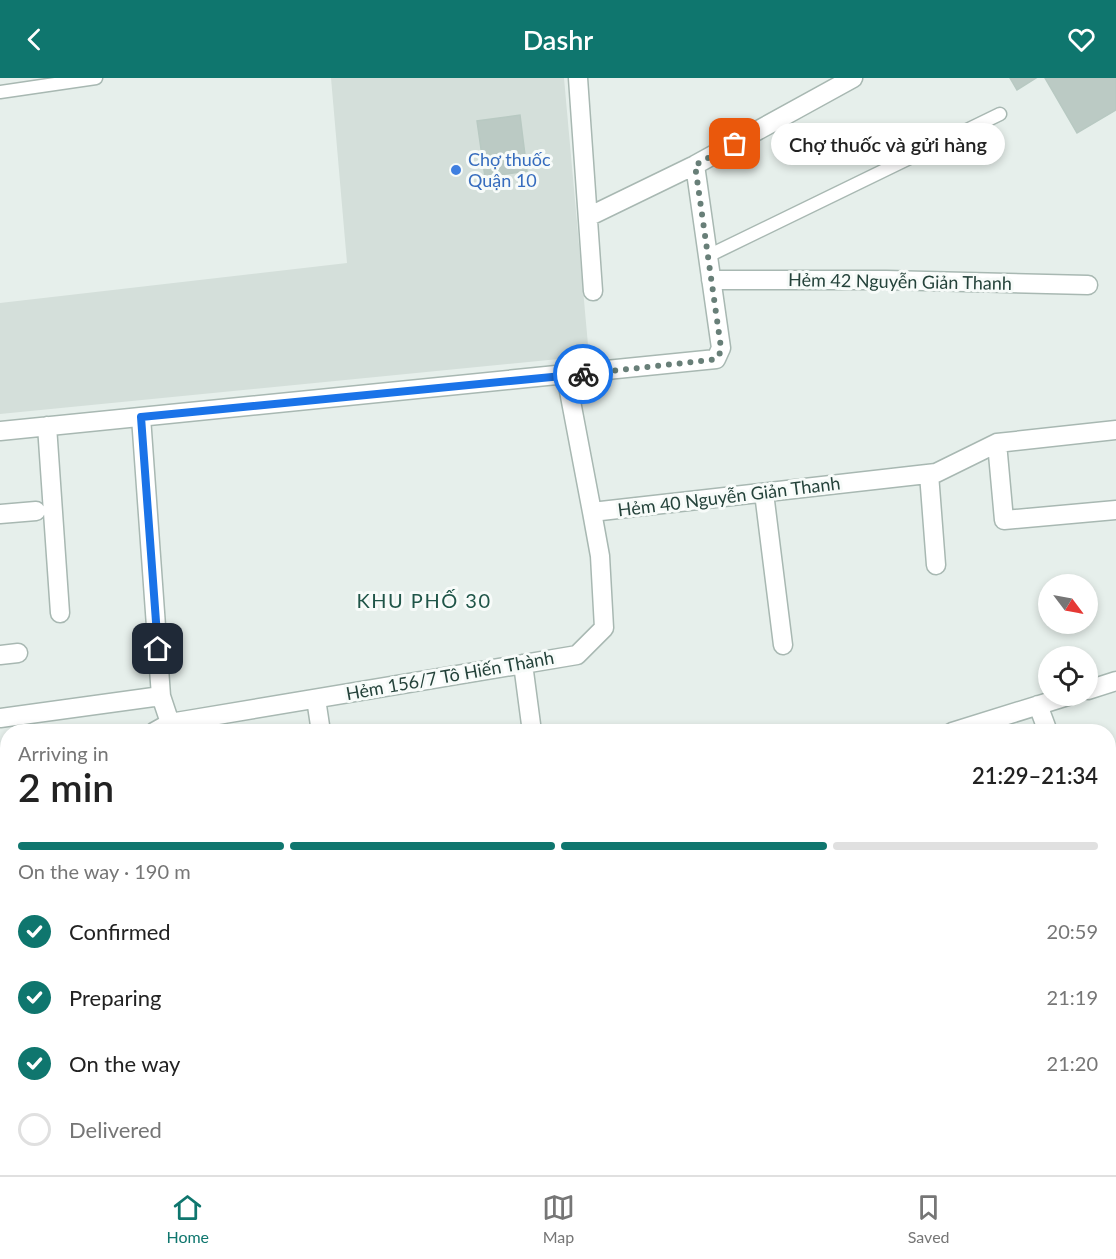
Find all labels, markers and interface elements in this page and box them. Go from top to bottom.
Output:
icon: back [18,23,51,56]
text: Dashr [523,23,593,56]
icon: heart [1065,23,1098,56]
pin [709,118,760,169]
callout: Chợ thuốc và gửi hàng [771,123,1005,165]
icon: bag [718,127,751,160]
text: Chợ thuốc và gửi hàng [789,132,987,156]
place label: Chợ thuốc Quận 10 [468,148,551,191]
marker: Chợ thuốc Quận 10 [449,163,463,177]
street label: Hẻm 42 Nguyễn Giản Thanh [788,268,1012,294]
courier [553,344,613,404]
icon: bike [567,358,600,391]
street label: Hẻm 40 Nguyễn Giản Thanh [616,471,841,521]
north arrow [1038,574,1098,634]
map controls [1038,574,1098,706]
district label: KHU PHỐ 30 [357,588,491,612]
pin [132,623,183,674]
icon: home [141,632,174,665]
street label: Hẻm 156/7 Tô Hiến Thành [344,646,556,704]
button: locate [1038,646,1098,706]
text: Arriving in [18,741,109,765]
text: 21:29–21:34 [972,762,1098,789]
text: 2 min [18,764,114,810]
text: On the way · 190 m [18,859,191,883]
icon: check [18,915,51,948]
text: Confirmed [69,918,171,945]
text: 20:59 [1047,919,1098,943]
icon: check [18,981,51,1014]
text: Preparing [69,984,161,1011]
text: 21:19 [1047,985,1098,1009]
icon: check [18,1047,51,1080]
text: On the way [69,1050,180,1077]
text: 21:20 [1047,1051,1098,1075]
text: Delivered [69,1116,162,1143]
tab: Home [166,1191,209,1246]
tab: Map [542,1191,575,1246]
tab: Saved [908,1191,950,1246]

